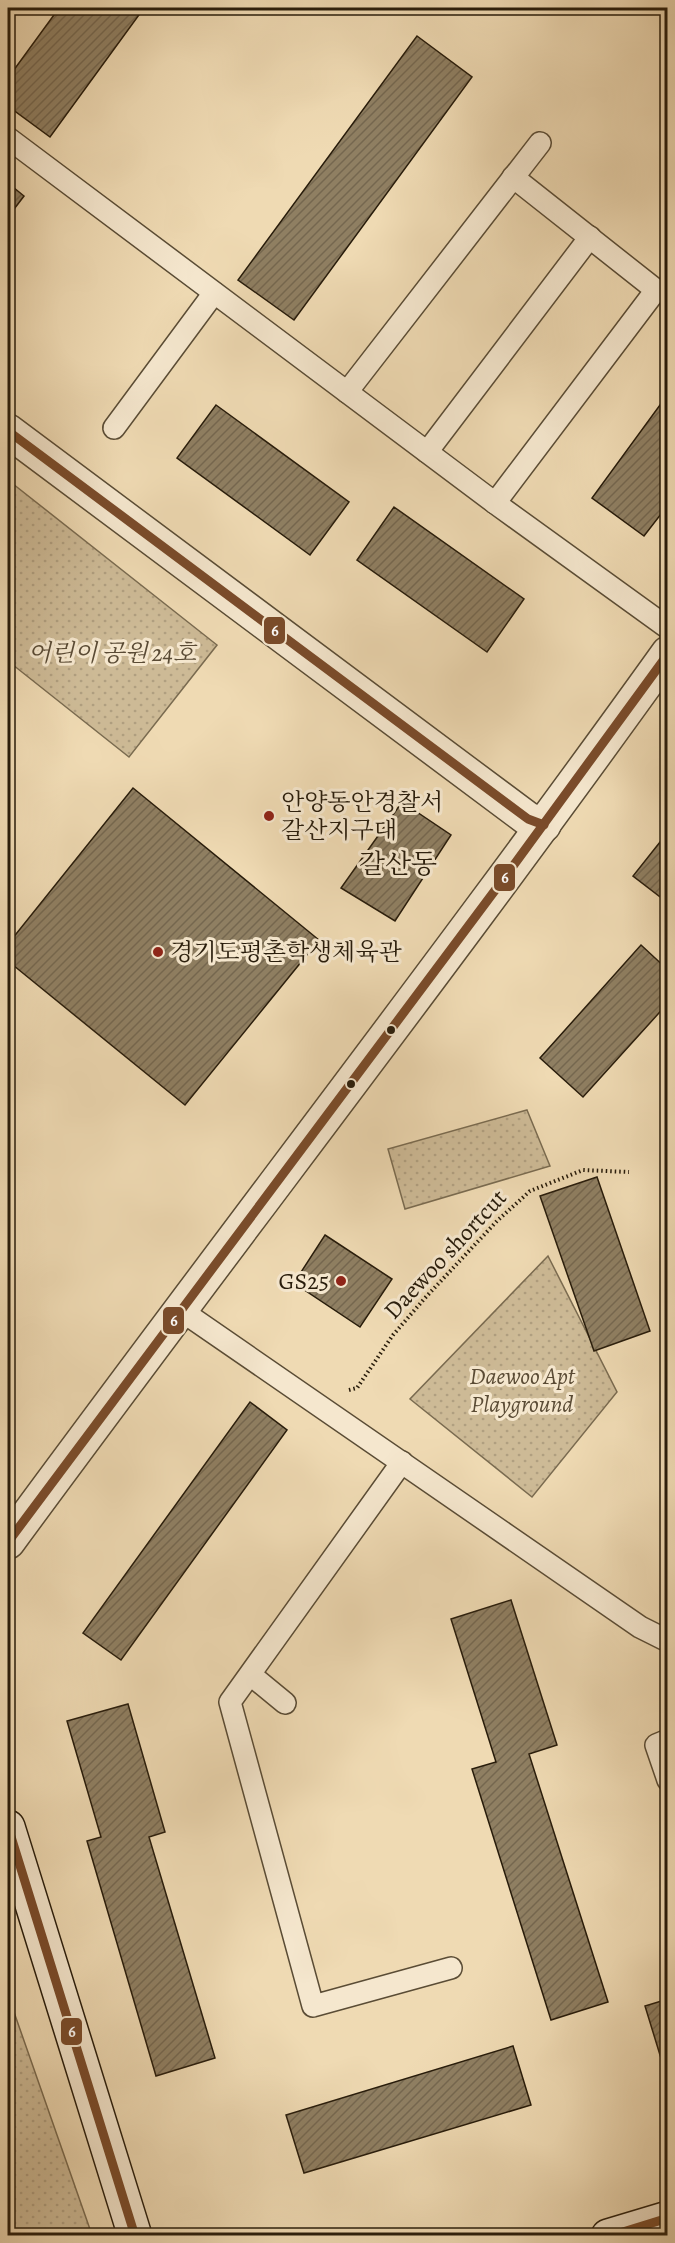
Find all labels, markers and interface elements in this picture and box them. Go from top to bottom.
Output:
line badge: 6 [263,616,286,645]
text: 6 [271,620,279,642]
park label: 어린이 공원 24호 [28,637,198,669]
place label: 안양동안경찰서 갈산지구대 [281,786,443,846]
marker: 안양동안경찰서 갈산지구대 [262,809,276,823]
district label: 갈산동 [359,846,437,882]
line badge: 6 [493,863,516,892]
text: 6 [501,867,509,889]
place label: 경기도평촌학생체육관 [170,936,402,968]
marker: 경기도평촌학생체육관 [151,945,165,959]
unlabelled marker [385,1024,397,1036]
unlabelled marker [345,1078,357,1090]
street label: Daewoo shortcut [376,1182,514,1326]
place label: GS25 [279,1265,329,1297]
marker: GS25 [334,1274,348,1288]
line badge: 6 [162,1306,185,1335]
text: 6 [170,1310,178,1332]
park label: Daewoo Apt Playground [469,1360,576,1420]
line badge: 6 [60,2017,83,2046]
text: 6 [68,2021,76,2043]

